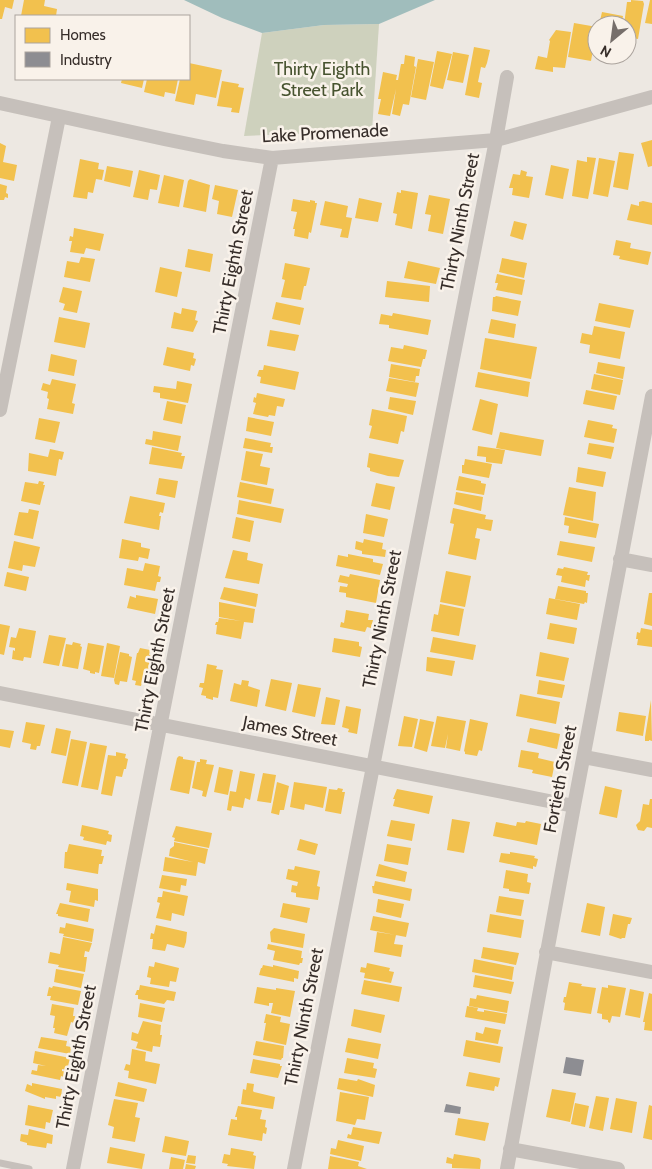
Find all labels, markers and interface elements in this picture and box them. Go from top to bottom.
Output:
legend [15,15,190,80]
north arrow [587,15,637,65]
text: Homes [60,26,106,44]
text: N [597,41,614,62]
text: Industry [60,51,112,69]
park label: Thirty Eighth Street Park [274,58,370,101]
street label: Lake Promenade [261,119,389,147]
street label: Thirty Ninth Street [436,151,484,293]
street label: Thirty Eighth Street [208,188,258,336]
street label: Thirty Ninth Street [358,548,406,690]
street label: Thirty Eighth Street [130,586,180,734]
street label: James Street [240,711,339,751]
street label: Fortieth Street [539,723,581,835]
street label: Thirty Ninth Street [280,946,328,1088]
street label: Thirty Eighth Street [51,983,101,1131]

